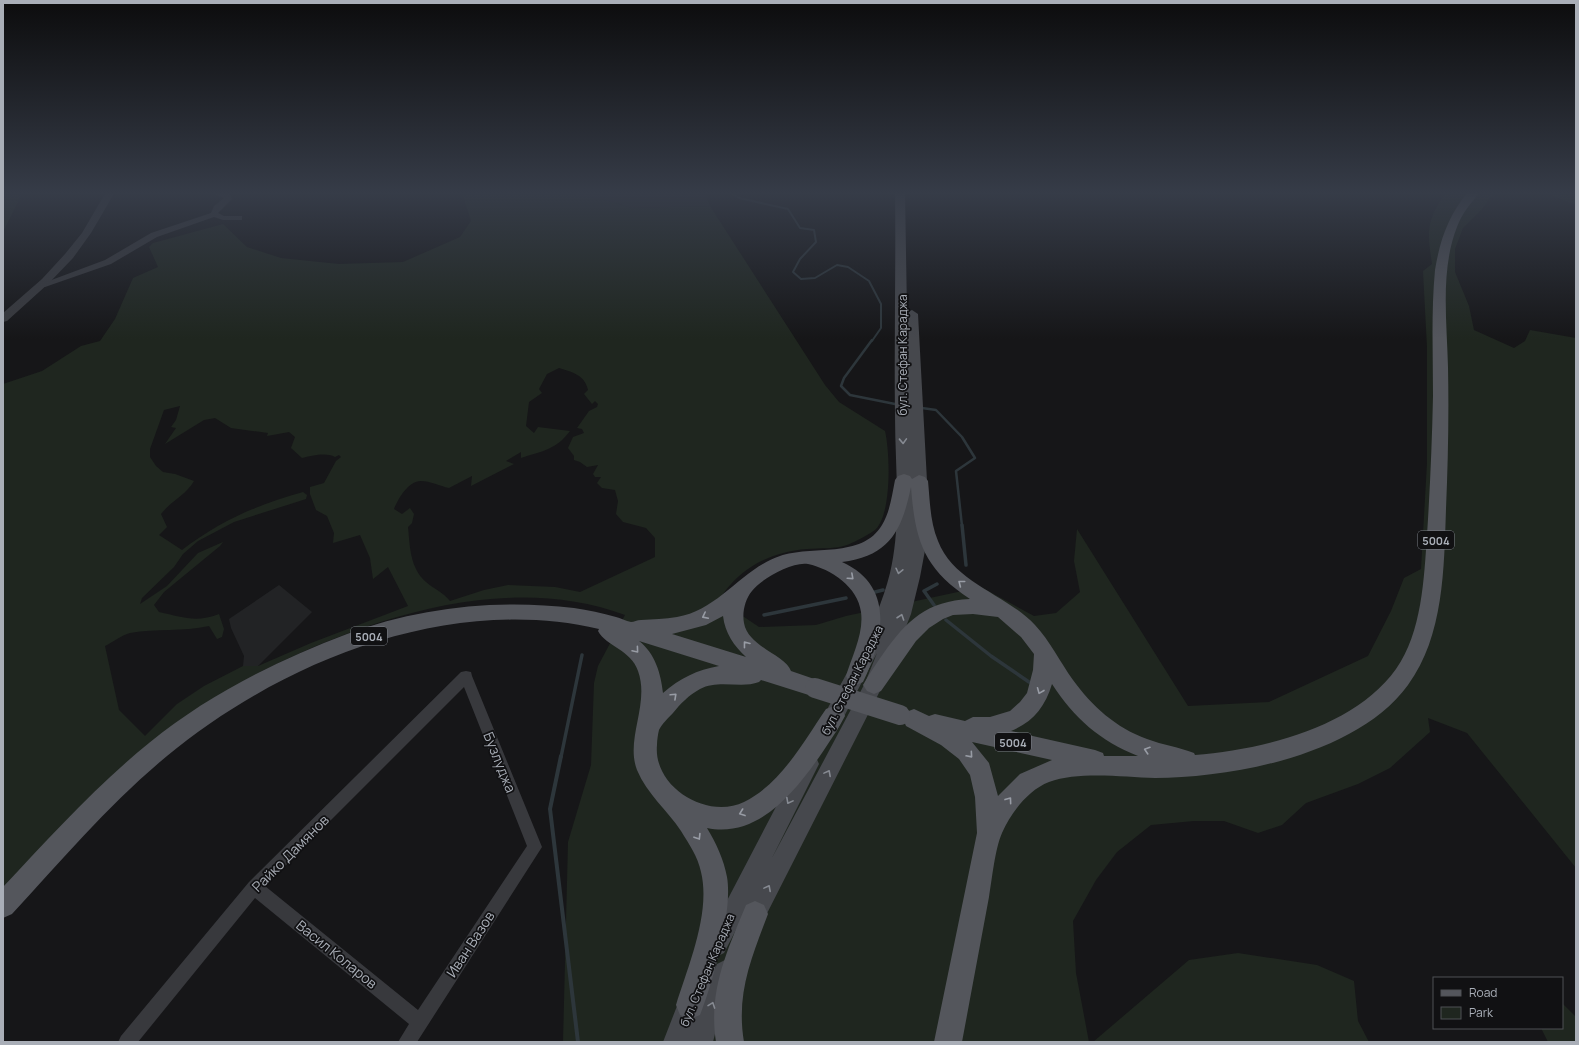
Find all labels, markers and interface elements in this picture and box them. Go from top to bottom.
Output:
street label: бул. Стефан Караджа [894,294,911,416]
one-way arrow [899,438,907,444]
road number: 5004 [1418,531,1454,549]
one-way arrow [895,567,904,574]
one-way arrow [846,572,853,579]
one-way arrow [959,580,966,587]
one-way arrow [702,611,709,619]
one-way arrow [896,614,905,621]
street label: бул. Стефан Караджа [817,622,887,738]
road number: 5004 [351,627,387,645]
one-way arrow [744,641,751,648]
one-way arrow [631,645,639,653]
one-way arrow [1036,687,1044,694]
one-way arrow [669,693,677,701]
street label: Бузлуджа [479,729,521,795]
road number: 5004 [995,733,1031,751]
one-way arrow [1144,746,1151,755]
one-way arrow [965,751,972,758]
one-way arrow [824,769,831,777]
one-way arrow [787,797,794,804]
one-way arrow [1004,797,1011,804]
one-way arrow [739,809,746,817]
street label: Райко Дамянов [247,810,333,896]
one-way arrow [694,833,701,840]
one-way arrow [763,885,771,892]
street label: Иван Вазов [442,907,499,981]
street label: бул. Стефан Караджа [675,911,739,1029]
street label: Васил Коларов [293,916,382,993]
legend [1433,977,1563,1029]
text: Road [1469,984,1497,1001]
one-way arrow [707,1001,715,1008]
text: Park [1469,1004,1494,1021]

